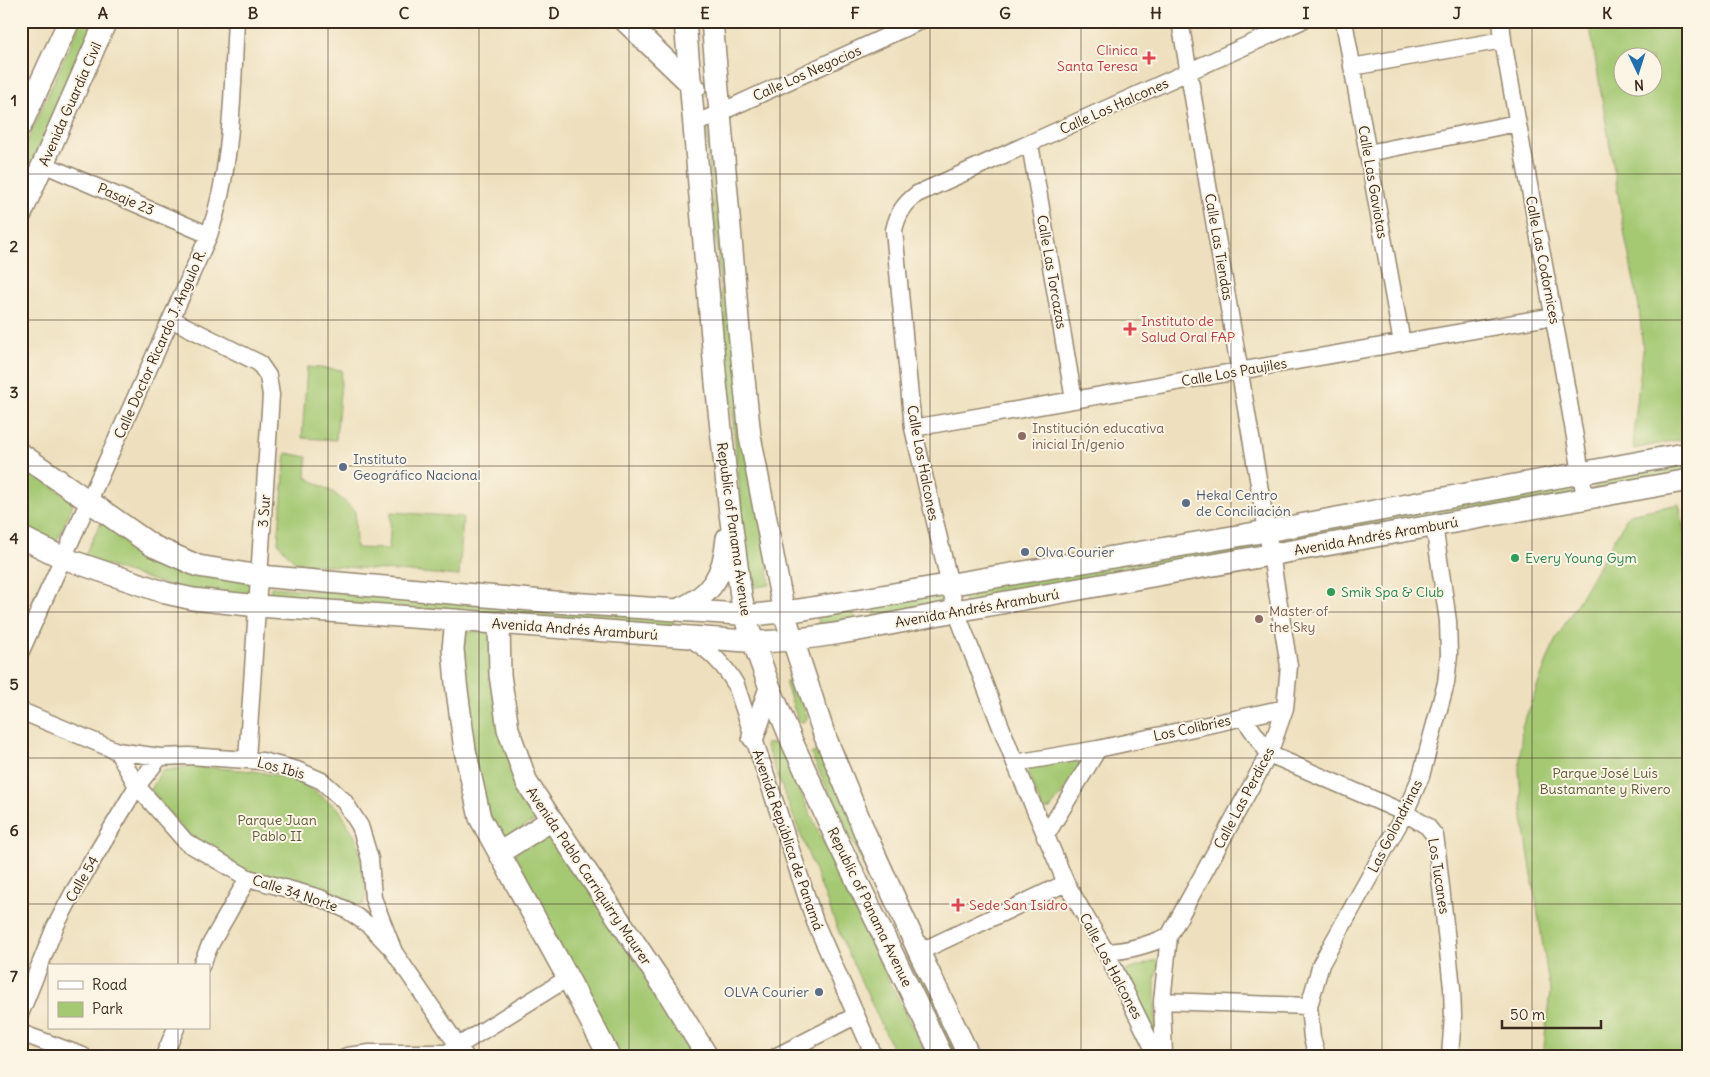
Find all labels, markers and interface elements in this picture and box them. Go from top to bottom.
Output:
text: A [98,3,108,23]
text: B [248,3,259,23]
text: C [399,3,410,23]
text: D [548,3,560,23]
text: E [700,3,710,23]
text: F [850,3,860,23]
text: G [999,3,1011,23]
text: H [1150,3,1162,23]
text: I [1303,3,1310,23]
text: J [1453,3,1462,23]
text: K [1602,3,1612,23]
street label: Avenida Guardia Civil [35,39,105,169]
street label: Calle Los Negocios [750,41,864,105]
place label: Clinica Santa Teresa [1057,41,1138,75]
north arrow [1612,48,1662,98]
marker: Clinica Santa Teresa [1142,51,1156,65]
street label: Calle Los Halcones [1057,74,1171,138]
text: N [1633,76,1644,94]
text: 1 [11,90,17,110]
street label: Calle Las Gaviotas [1354,124,1392,240]
street label: Pasaje 23 [95,179,157,219]
street label: Calle Las Tiendas [1201,192,1237,302]
street label: Calle Las Codornices [1522,194,1564,326]
street label: Calle Las Torcazas [1033,214,1071,330]
text: 2 [10,236,19,256]
street label: Calle Doctor Ricardo J. Angulo R. [110,246,210,441]
place label: Instituto de Salud Oral FAP [1141,312,1235,346]
marker: Instituto de Salud Oral FAP [1123,322,1137,336]
street label: Calle Los Paujiles [1180,354,1288,390]
text: 3 [9,382,19,402]
street label: Calle Los Halcones [903,404,943,522]
place label: Institución educativa inicial In/genio [1032,419,1164,453]
marker: Institución educativa inicial In/genio [1016,430,1028,442]
street label: Republic of Panama Avenue [713,441,755,617]
place label: Instituto Geográfico Nacional [353,450,481,484]
marker: Instituto Geográfico Nacional [337,461,349,473]
place label: Hekal Centro de Conciliación [1196,486,1291,520]
street label: 3 Sur [254,494,274,528]
marker: Hekal Centro de Conciliación [1180,497,1192,509]
street label: Avenida Andrés Aramburú [1292,513,1460,559]
text: 4 [9,528,19,548]
place label: Olva Courier [1035,543,1115,561]
marker: Olva Courier [1019,546,1031,558]
place label: Every Young Gym [1525,549,1637,567]
marker: Every Young Gym [1509,552,1521,564]
place label: Smik Spa & Club [1341,583,1444,601]
street label: Avenida Andrés Aramburú [893,585,1061,631]
marker: Smik Spa & Club [1325,586,1337,598]
place label: Master of the Sky [1269,602,1329,636]
marker: Master of the Sky [1253,613,1265,625]
street label: Avenida Andrés Aramburú [491,614,659,644]
text: 5 [9,674,19,694]
street label: Los Colibríes [1152,711,1232,745]
street label: Calle Las Perdices [1210,744,1278,852]
street label: Avenida República de Panamá [749,747,827,933]
street label: Los Ibis [255,753,307,783]
park label: Parque José Luis Bustamante y Rivero [1539,764,1671,798]
street label: Las Golondrinas [1364,777,1426,875]
street label: Avenida Pablo Carriquirry Maurer [522,783,656,969]
park label: Parque Juan Pablo II [237,811,317,845]
text: 6 [9,820,19,840]
street label: Republic of Panama Avenue [824,824,916,990]
street label: Los Tucanes [1424,837,1454,915]
street label: Calle 54 [62,853,102,905]
street label: Calle 34 Norte [250,871,340,915]
place label: Sede San Isidro [969,896,1068,914]
marker: Sede San Isidro [951,898,965,912]
street label: Calle Los Halcones [1076,910,1146,1022]
legend [48,964,210,1030]
text: 7 [10,966,18,986]
text: Road [92,975,127,994]
place label: OLVA Courier [724,983,809,1001]
marker: OLVA Courier [813,986,825,998]
scale bar [1502,997,1601,1029]
text: Park [92,999,123,1018]
text: 50 m [1510,1005,1545,1024]

